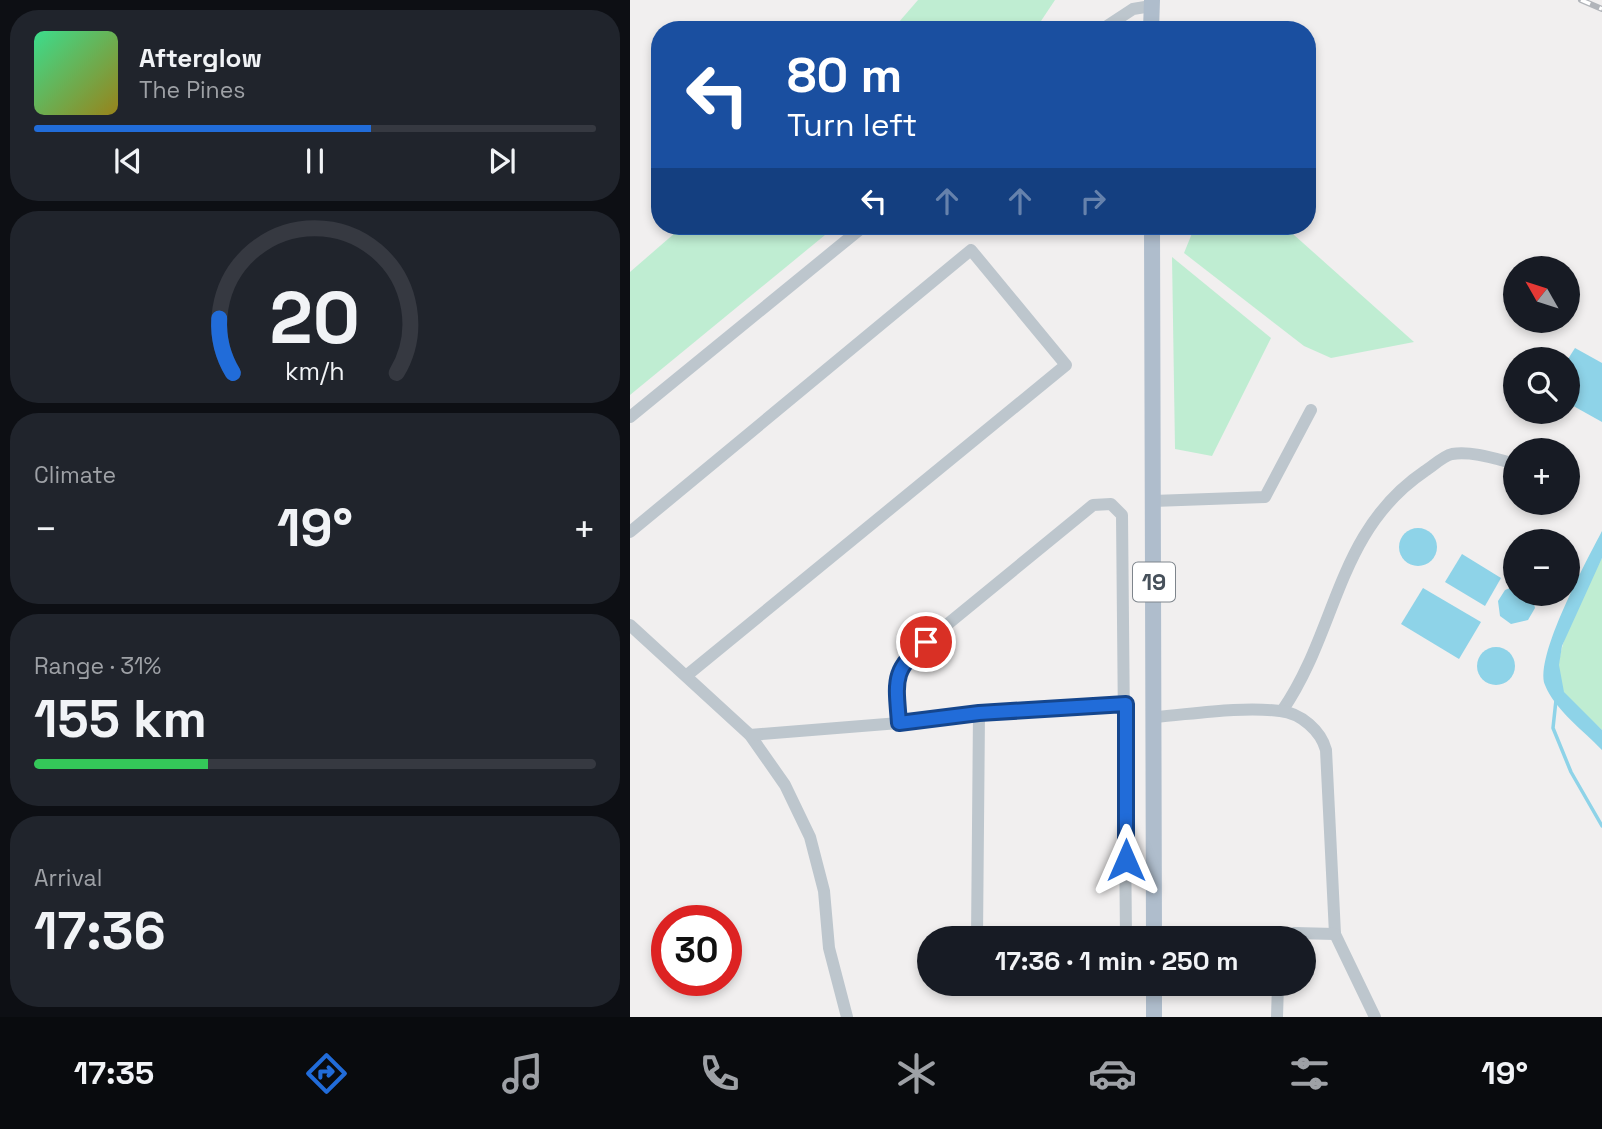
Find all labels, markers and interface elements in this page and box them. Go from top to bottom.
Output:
text: Afterglow [139,41,262,75]
text: 80 m [787,44,902,106]
icon: left [672,49,763,140]
text: The Pines [139,75,245,105]
text: Turn left [787,105,917,145]
icon: previous [109,142,147,180]
icon: pause [296,142,334,180]
icon: next [483,142,521,180]
icon: left [855,182,893,220]
icon: ahead [928,182,966,220]
icon: ahead [1001,182,1039,220]
icon: right [1074,182,1112,220]
north arrow [1503,256,1580,332]
map controls [1503,256,1580,606]
text: 20 [270,272,360,365]
button: search [1503,347,1580,424]
text: km/h [285,355,345,387]
button: + [1503,438,1580,515]
text: Climate [34,460,116,490]
text: 19° [277,495,353,561]
text: − [34,505,58,553]
text: + [572,505,596,553]
button: − [1503,529,1580,606]
road number: 19 [1133,562,1175,602]
pin [896,612,956,672]
icon: arrive [907,623,945,661]
text: Range · 31% [34,651,161,681]
text: 155 km [34,686,207,752]
position arrow [1089,823,1163,897]
text: Arrival [34,863,102,893]
text: 17:36 [34,898,166,964]
speed limit sign: 30 [651,905,742,996]
text: 17:36 · 1 min · 250 m [995,944,1238,978]
icon: directions [302,1049,351,1098]
icon: music [498,1049,547,1098]
icon: phone [695,1049,744,1098]
icon: climate [892,1049,941,1098]
icon: car [1088,1049,1137,1098]
icon: filters [1285,1049,1334,1098]
text: 17:35 [74,1053,154,1093]
text: 19° [1481,1053,1528,1093]

